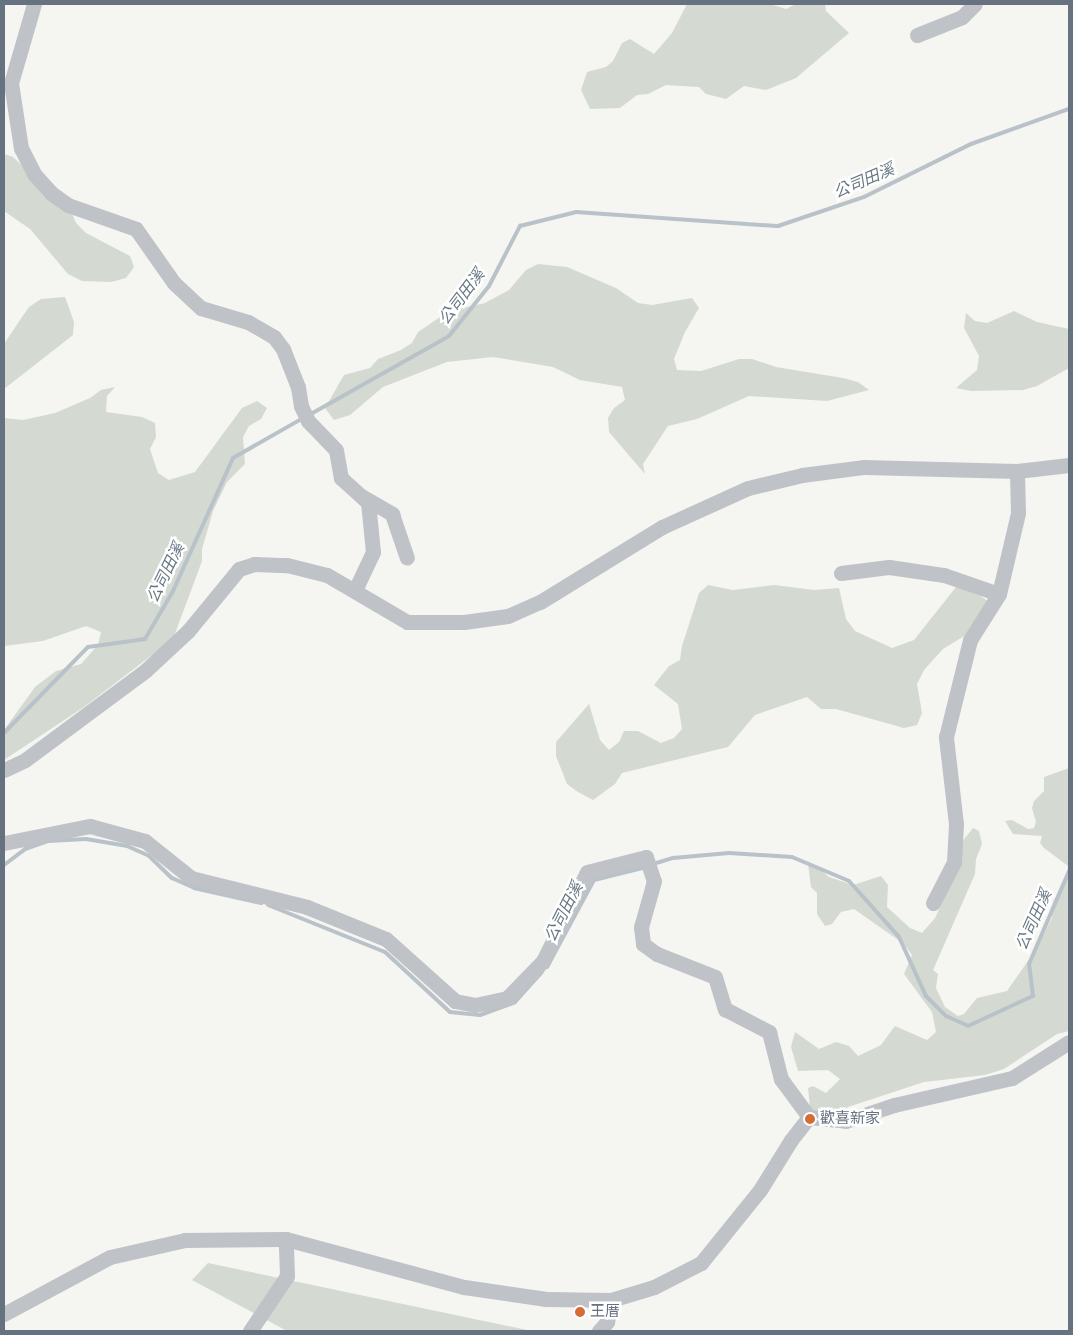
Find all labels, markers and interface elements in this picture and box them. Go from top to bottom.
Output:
water label: 公司田溪 [831,160,897,202]
water label: 公司田溪 [435,266,489,328]
water label: 公司田溪 [143,540,189,606]
water label: 公司田溪 [541,879,587,945]
water label: 公司田溪 [1012,887,1056,953]
place label: 歡喜新家 [820,1110,880,1128]
marker: 歡喜新家 [804,1113,816,1125]
place label: 王厝 [590,1303,620,1321]
marker: 王厝 [574,1306,586,1318]

